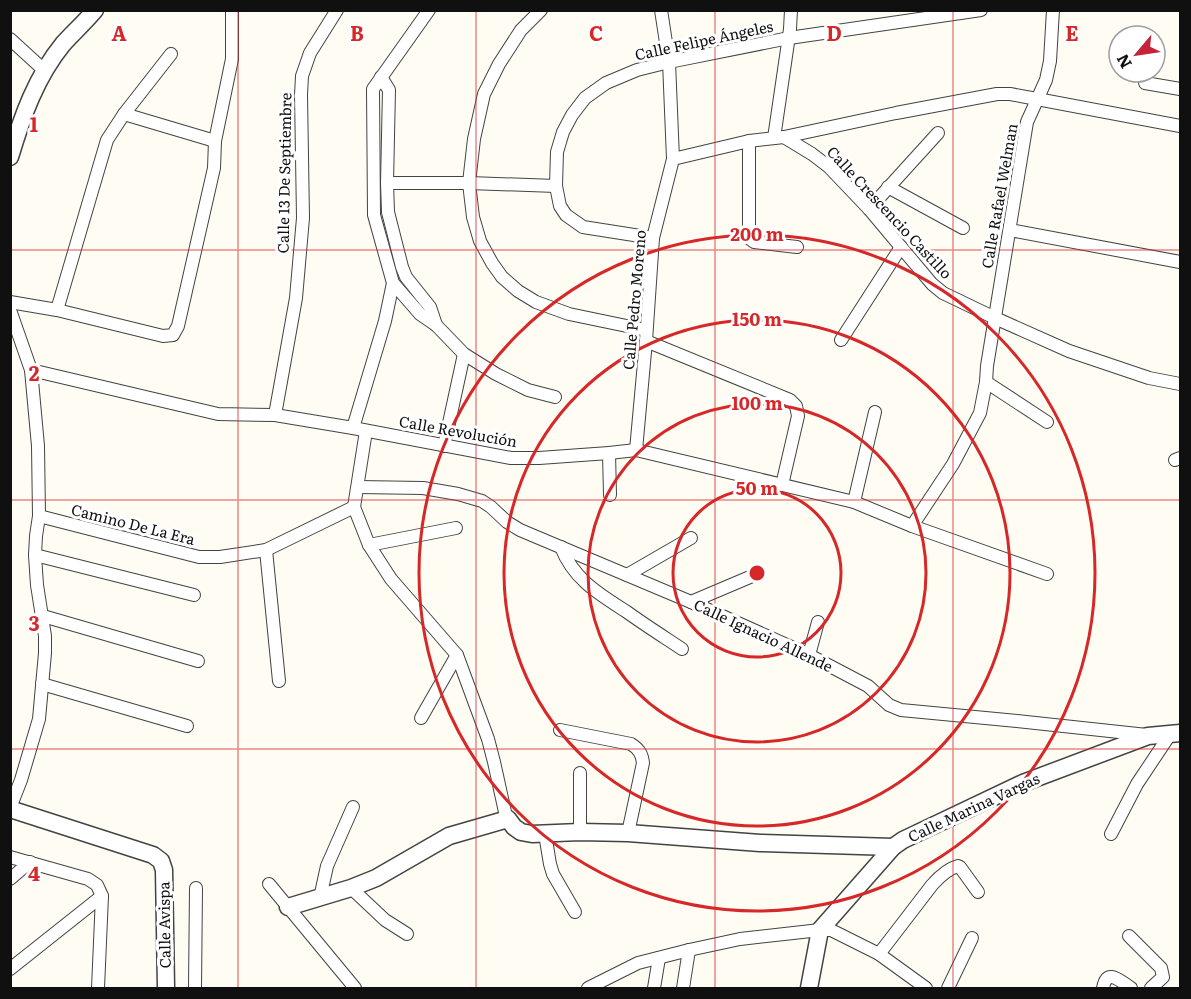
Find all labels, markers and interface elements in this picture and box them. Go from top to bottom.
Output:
street label: Calle Felipe Ángeles [632,14,775,65]
text: A [111,17,127,47]
text: B [350,17,364,47]
text: C [589,17,603,47]
text: D [826,17,842,47]
text: E [1065,17,1079,47]
north arrow [1107,24,1167,84]
text: N [1109,50,1137,73]
street label: Calle 13 De Septiembre [271,92,296,254]
text: 1 [30,108,38,138]
street label: Calle Rafael Welman [974,121,1023,270]
street label: Calle Crescencio Castillo [822,140,958,284]
text: 200 m [730,220,784,247]
street label: Calle Pedro Moreno [616,229,651,371]
text: 150 m [732,305,782,332]
text: 2 [29,357,40,387]
text: 100 m [731,389,783,416]
street label: Calle Revolución [397,409,519,452]
text: 50 m [736,474,778,501]
street label: Camino De La Era [69,497,199,550]
centre of rings [747,563,767,583]
street label: Calle Ignacio Allende [690,592,837,677]
text: 3 [28,607,40,637]
street label: Calle Marina Vargas [904,766,1043,847]
text: 4 [28,857,40,887]
street label: Calle Avispa [151,881,176,969]

